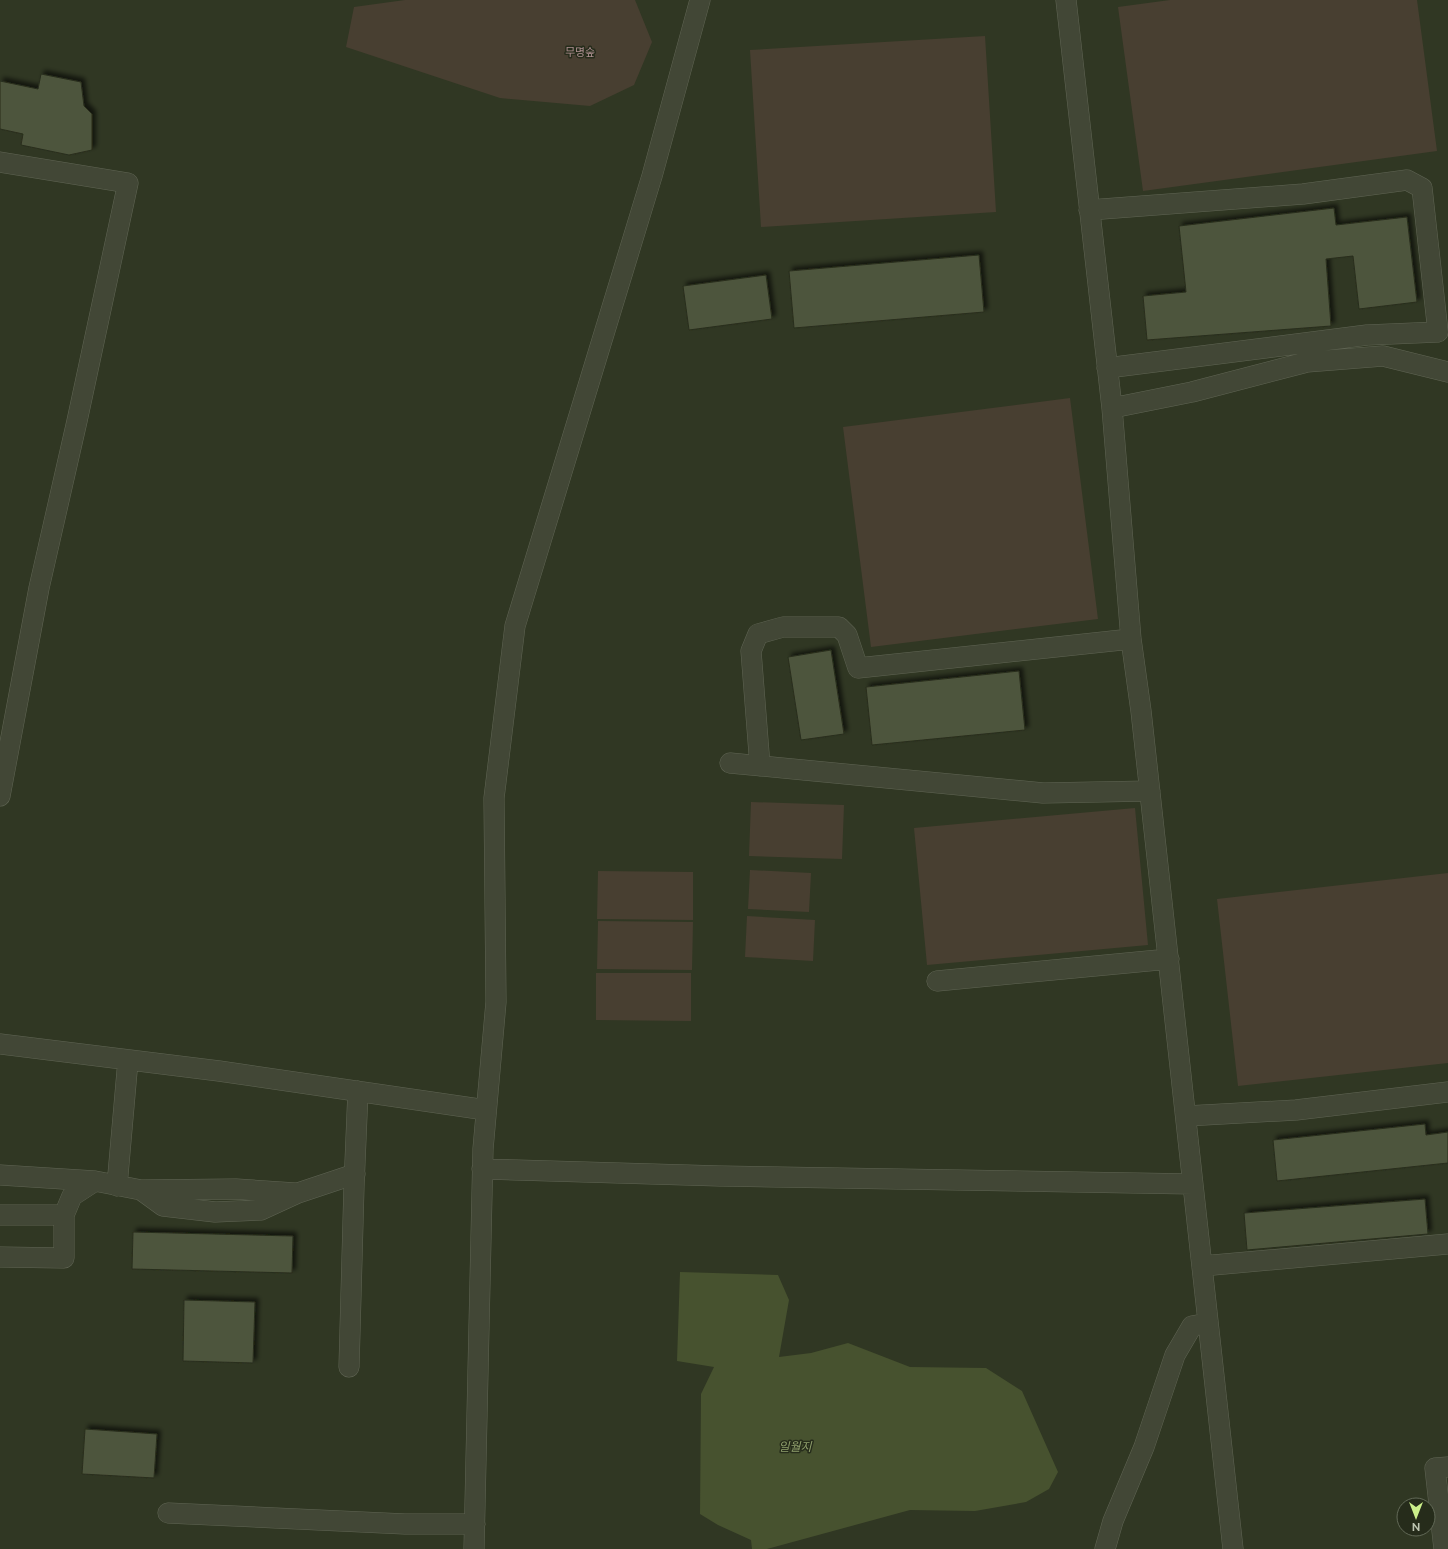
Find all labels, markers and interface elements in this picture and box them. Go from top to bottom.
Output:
park label: 무명숲 [565,46,595,59]
water label: 일월지 [778,1440,813,1454]
north arrow [1396,1497,1436,1537]
text: N [1412,1520,1420,1533]

